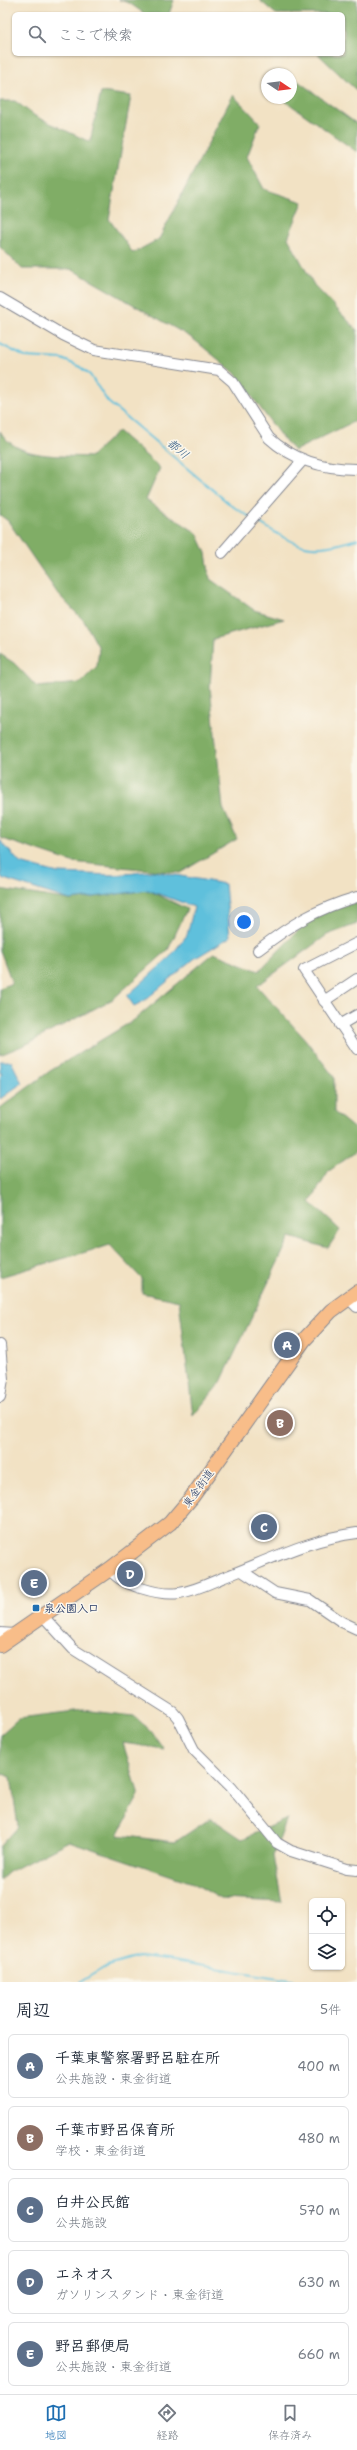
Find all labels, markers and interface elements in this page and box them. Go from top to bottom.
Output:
search box [12,12,345,56]
icon: search [26,23,48,45]
text: ここで検索 [58,25,133,45]
north arrow [261,68,297,104]
water label: 都川 [164,435,192,463]
your location [234,912,254,932]
pin: A [274,1330,300,1360]
pin: B [267,1408,293,1438]
street label: 東金街道 [179,1466,217,1511]
pin: C [251,1512,277,1542]
pin: D [117,1559,143,1589]
pin: E [21,1568,47,1598]
place label: 泉公園入口 [44,1601,99,1616]
marker: 泉公園入口 [31,1603,41,1613]
map controls [309,1898,345,1970]
button: locate [309,1898,345,1934]
button: layers [309,1934,345,1970]
text: 周辺 [16,1999,50,2021]
text: 5件 [320,2001,341,2018]
text: 千葉東警察署野呂駐在所 [55,2048,220,2068]
text: A [25,2058,35,2075]
text: 400 m [297,2058,340,2075]
text: 公共施設 · 東金街道 [55,2070,172,2087]
text: 千葉市野呂保育所 [55,2120,175,2140]
text: B [26,2130,34,2147]
text: 480 m [298,2130,340,2147]
text: 学校 · 東金街道 [55,2142,146,2159]
text: 白井公民館 [55,2192,130,2212]
text: C [26,2202,34,2219]
text: 570 m [299,2202,340,2219]
text: 公共施設 [55,2214,107,2231]
text: エネオス [55,2264,114,2284]
text: D [25,2274,35,2291]
text: 630 m [298,2274,340,2291]
text: ガソリンスタンド · 東金街道 [55,2286,224,2303]
text: 野呂郵便局 [55,2336,130,2356]
text: E [26,2346,34,2363]
text: 660 m [298,2346,340,2363]
text: 公共施設 · 東金街道 [55,2358,172,2375]
tab: 地図 [45,2402,67,2443]
tab: 経路 [156,2402,178,2443]
tab: 保存済み [268,2402,312,2443]

